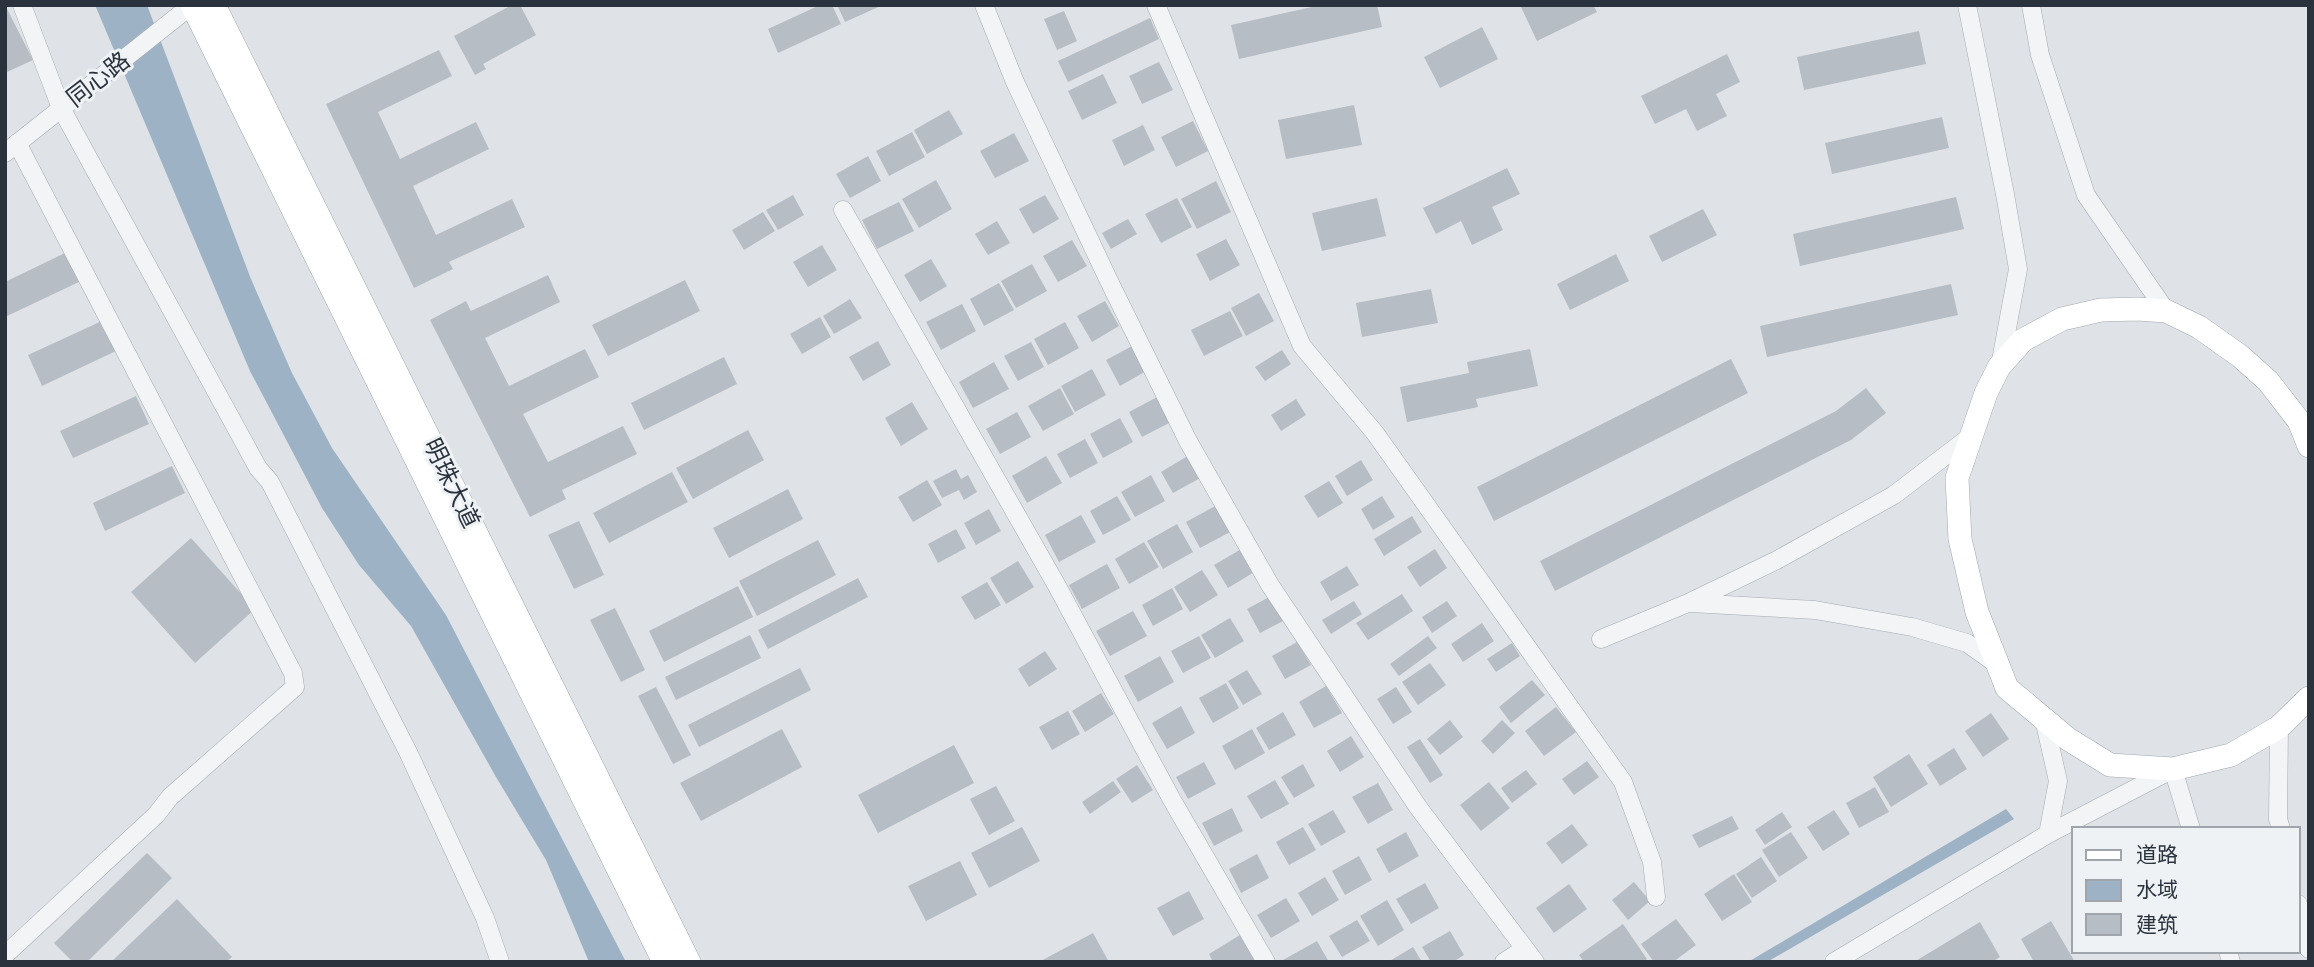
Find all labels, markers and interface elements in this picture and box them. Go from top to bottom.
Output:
street label: 同心路 [59,43,137,115]
street label: 明珠大道 [415,432,489,534]
legend [2072,827,2300,953]
text: 道路 [2136,840,2178,870]
text: 水域 [2136,875,2178,905]
text: 建筑 [2136,910,2178,940]

